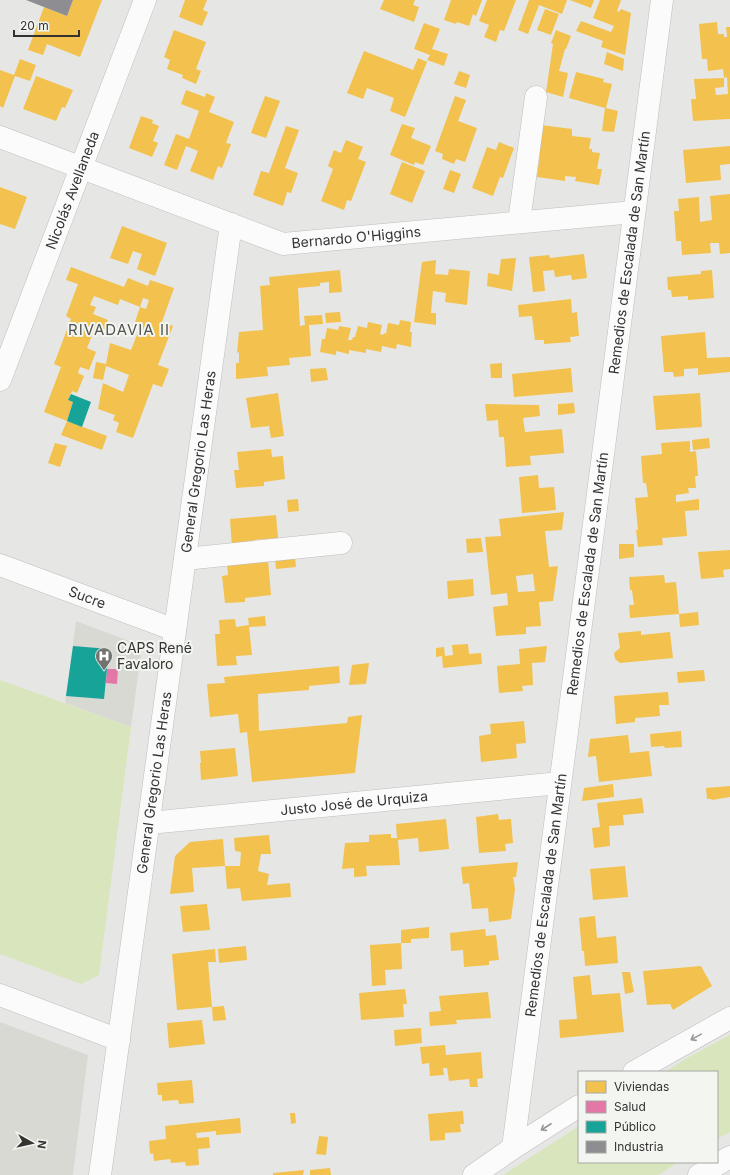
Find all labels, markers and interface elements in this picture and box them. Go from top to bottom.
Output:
scale bar [14,12,79,38]
text: 20 m [20,18,49,33]
street label: Nicolás Avellaneda [42,129,102,252]
street label: Remedios de Escalada de San Martín [605,130,653,375]
street label: Bernardo O'Higgins [291,222,422,251]
district label: RIVADAVIA II [68,320,170,339]
street label: General Gregorio Las Heras [177,370,219,554]
street label: Remedios de Escalada de San Martín [563,451,611,697]
street label: Sucre [66,582,108,612]
place label: CAPS René Favaloro [117,639,192,672]
hospital icon: CAPS René Favaloro [94,646,114,671]
street label: General Gregorio Las Heras [133,690,174,875]
street label: Remedios de Escalada de San Martín [521,772,570,1018]
street label: Justo José de Urquiza [279,787,429,818]
one-way arrow [690,1034,702,1041]
legend [578,1071,718,1163]
text: Viviendas [614,1079,669,1094]
text: Salud [614,1099,646,1114]
text: Público [614,1119,656,1134]
north arrow [12,1123,52,1163]
one-way arrow [540,1123,552,1131]
text: N [34,1139,49,1150]
text: Industria [614,1139,663,1154]

